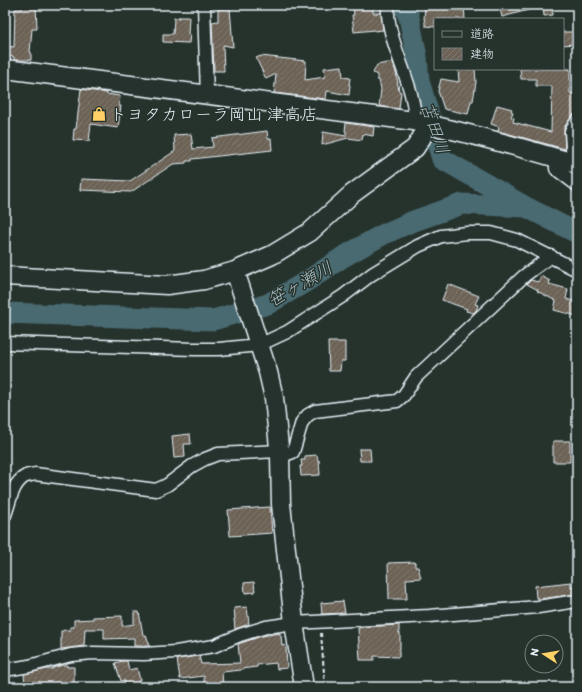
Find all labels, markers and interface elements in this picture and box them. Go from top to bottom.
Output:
legend [434,18,564,70]
text: 道路 [470,27,494,41]
text: 建物 [470,47,494,61]
water label: 苫田川 [416,99,454,157]
place label: トヨタカローラ岡山 津高店 [110,104,318,124]
shop icon: トヨタカローラ岡山 津高店 [91,106,107,122]
water label: 笹ヶ瀬川 [263,256,337,312]
north arrow [524,634,564,674]
text: N [528,647,542,657]

